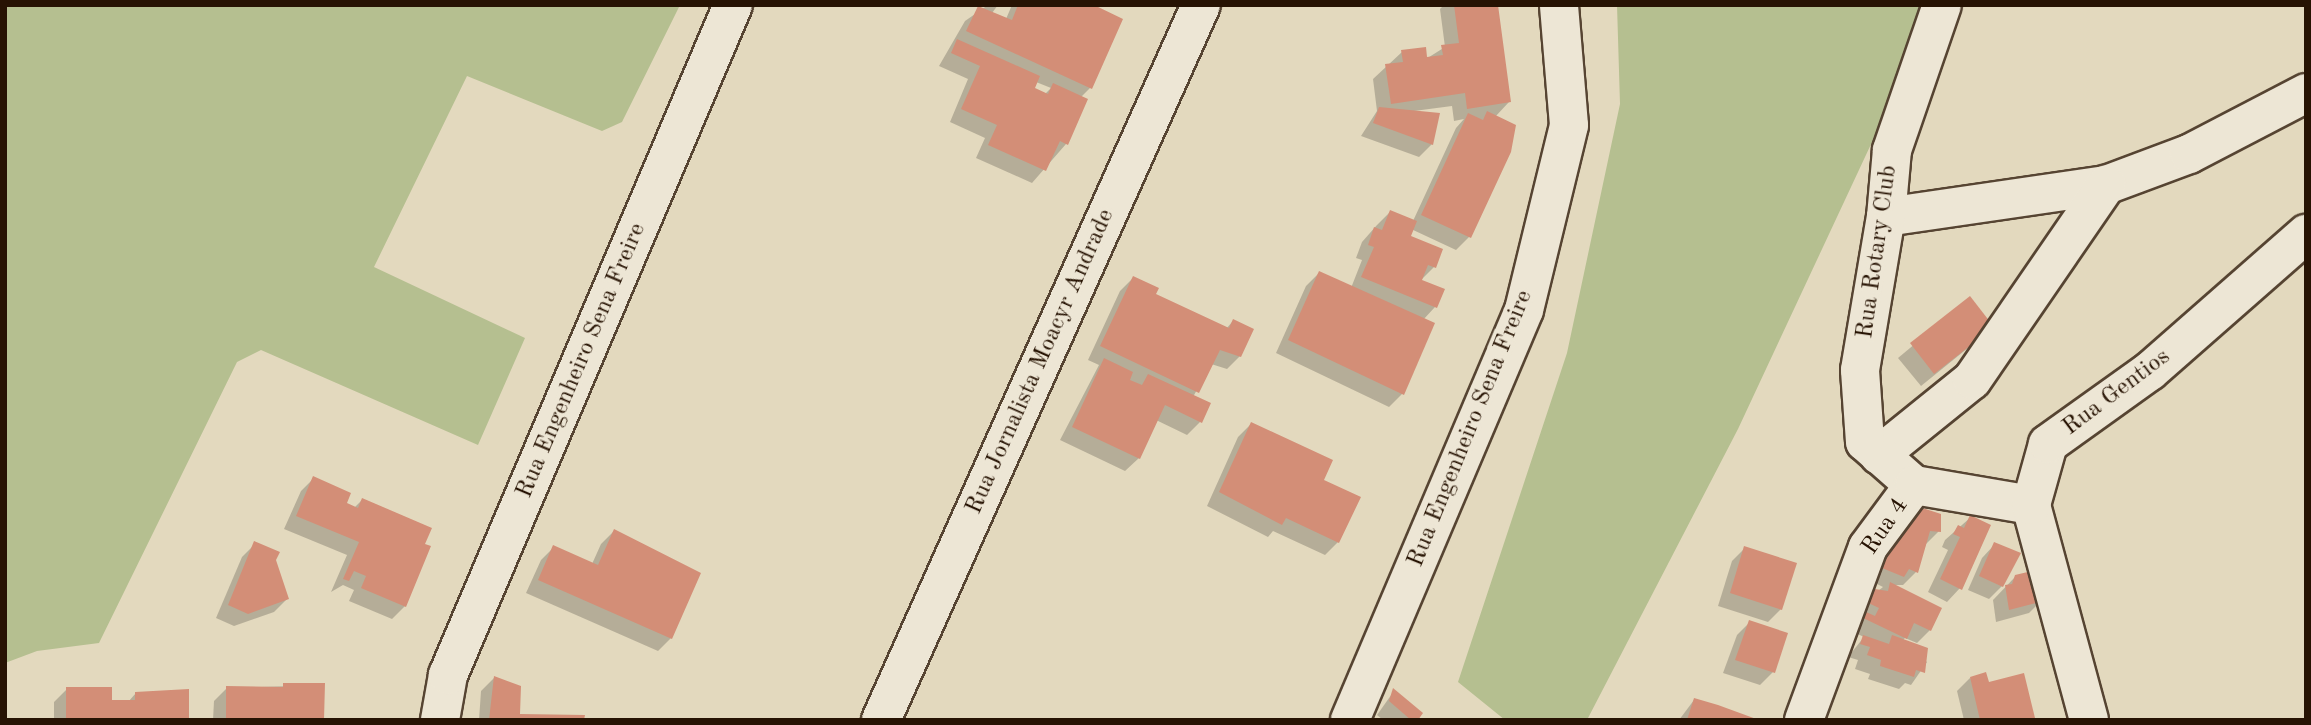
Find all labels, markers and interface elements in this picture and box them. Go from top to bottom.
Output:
street label: Rua Rotary Club [1852,163,1904,341]
street label: Rua Jornalista Moacyr Andrade [960,205,1122,519]
street label: Rua Engenheiro Sena Freire [511,219,653,503]
street label: Rua Engenheiro Sena Freire [1402,286,1540,572]
street label: Rua Gentios [2058,343,2176,443]
street label: Rua 4 [1857,493,1915,561]

